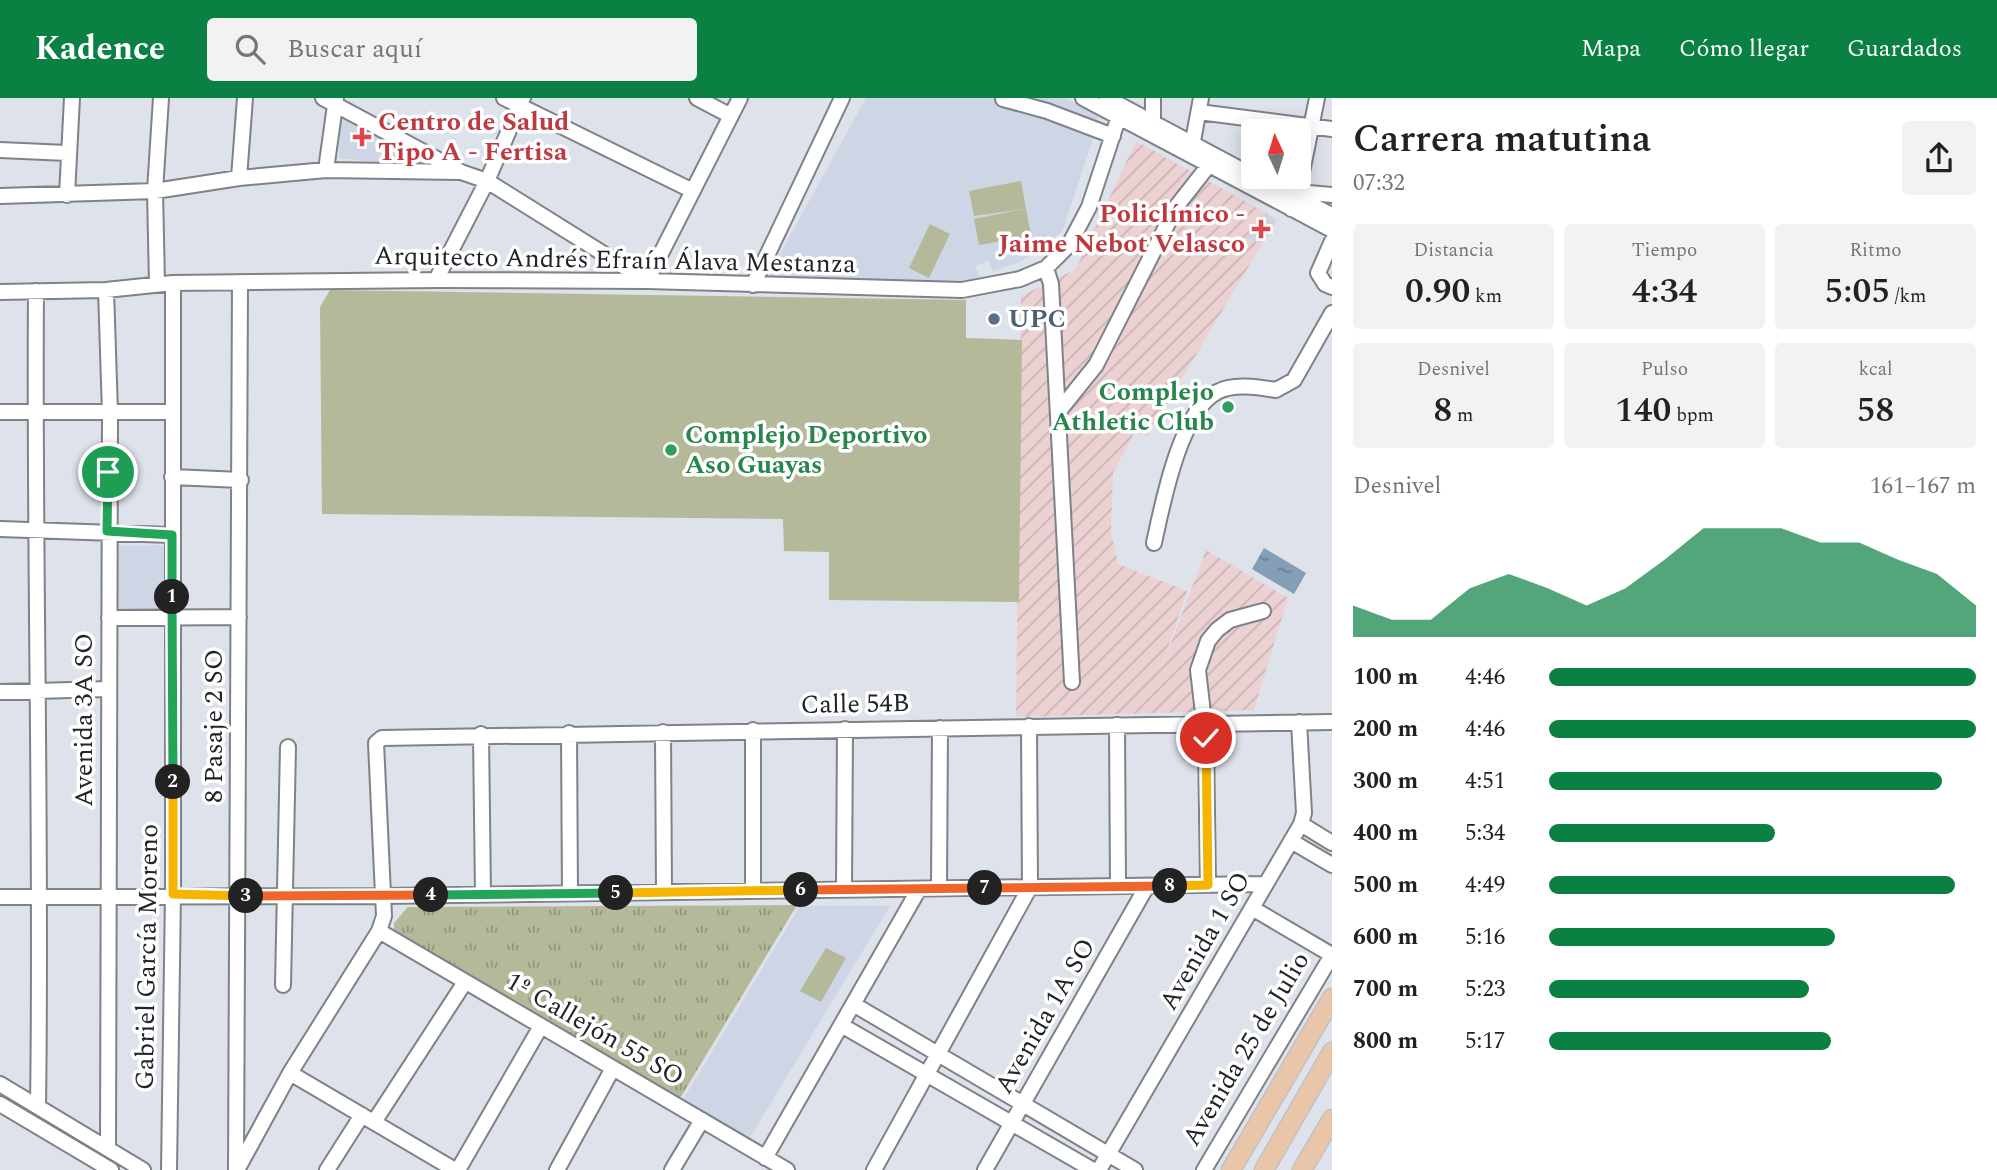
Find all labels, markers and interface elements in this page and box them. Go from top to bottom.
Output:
search box [207,18,697,81]
text: Kadence [35,24,165,74]
text: Buscar aquí [287,29,422,69]
icon: search [231,30,269,68]
text: Mapa [1581,31,1641,67]
text: Cómo llegar [1679,31,1809,67]
text: Guardados [1847,31,1962,67]
place label: Centro de Salud Tipo A - Fertisa [378,102,569,172]
text: Carrera matutina [1353,111,1651,169]
north arrow [1241,119,1311,189]
map controls [1241,119,1311,189]
button: share [1902,121,1976,195]
marker: Centro de Salud Tipo A - Fertisa [352,127,372,147]
text: 07:32 [1353,166,1405,201]
place label: Policlínico - Jaime Nebot Velasco [998,194,1245,264]
marker: Policlínico - Jaime Nebot Velasco [1251,219,1271,239]
street label: Arquitecto Andrés Efraín Álava Mestanza [374,236,856,284]
text: Distancia [1413,236,1494,265]
text: Tiempo [1632,236,1697,265]
text: Ritmo [1849,236,1902,265]
text: 0.90 [1405,265,1470,318]
text: 4:34 [1632,265,1697,318]
text: 5:05 [1825,265,1890,318]
text: km [1470,282,1502,311]
text: /km [1890,282,1926,311]
place label: UPC [1008,299,1066,339]
marker: UPC [986,311,1002,327]
text: Desnivel [1417,355,1490,384]
text: Pulso [1641,355,1688,384]
text: kcal [1858,355,1893,384]
place label: Complejo Athletic Club [1052,372,1214,442]
text: 8 [1434,384,1452,437]
text: 140 [1615,384,1671,437]
text: 58 [1857,384,1894,437]
marker: Complejo Athletic Club [1220,399,1236,415]
text: m [1452,401,1473,430]
text: bpm [1671,401,1714,430]
place label: Complejo Deportivo Aso Guayas [685,415,927,485]
pin [78,442,138,502]
marker: Complejo Deportivo Aso Guayas [663,442,679,458]
icon: arrive [89,453,127,491]
text: Desnivel [1353,469,1441,504]
text: 161–167 m [1870,469,1976,504]
pin: 1 [154,580,190,614]
text: 1 [166,582,177,611]
street label: Avenida 3A SO [64,633,104,807]
street label: 8 Pasaje 2 SO [194,649,234,803]
text: 100 m [1353,660,1418,695]
text: 4:46 [1465,660,1505,695]
street label: Calle 54B [800,683,910,725]
pin [1176,708,1236,768]
text: 200 m [1353,712,1418,747]
text: 4:46 [1465,712,1505,747]
icon: check [1187,719,1225,757]
pin: 2 [156,764,190,800]
text: 300 m [1353,764,1418,799]
text: 4:51 [1465,764,1505,799]
text: 2 [167,767,178,796]
text: 400 m [1353,816,1418,851]
text: 5:34 [1465,816,1505,851]
street label: Gabriel García Moreno [125,824,169,1090]
street label: Avenida 1 SO [1149,864,1261,1018]
pin: 8 [1152,868,1188,904]
text: 500 m [1353,868,1418,903]
text: 4:49 [1465,868,1505,903]
pin: 7 [968,870,1002,906]
text: 8 [1164,871,1175,900]
pin: 6 [784,872,818,908]
text: 7 [979,873,990,902]
text: 6 [795,875,806,904]
pin: 5 [598,876,634,910]
pin: 3 [229,878,264,914]
pin: 4 [414,878,448,912]
text: 5 [610,878,621,907]
text: 4 [425,880,436,909]
text: 3 [240,881,251,910]
text: 600 m [1353,920,1418,955]
text: 5:16 [1465,920,1505,955]
street label: Avenida 1A SO [984,931,1106,1101]
street label: Avenida 25 de Julio [1172,944,1320,1154]
street label: 1º Callejón 55 SO [498,962,692,1096]
text: 700 m [1353,972,1418,1007]
text: 5:23 [1465,972,1505,1007]
text: 800 m [1353,1024,1418,1059]
text: 5:17 [1465,1024,1505,1059]

